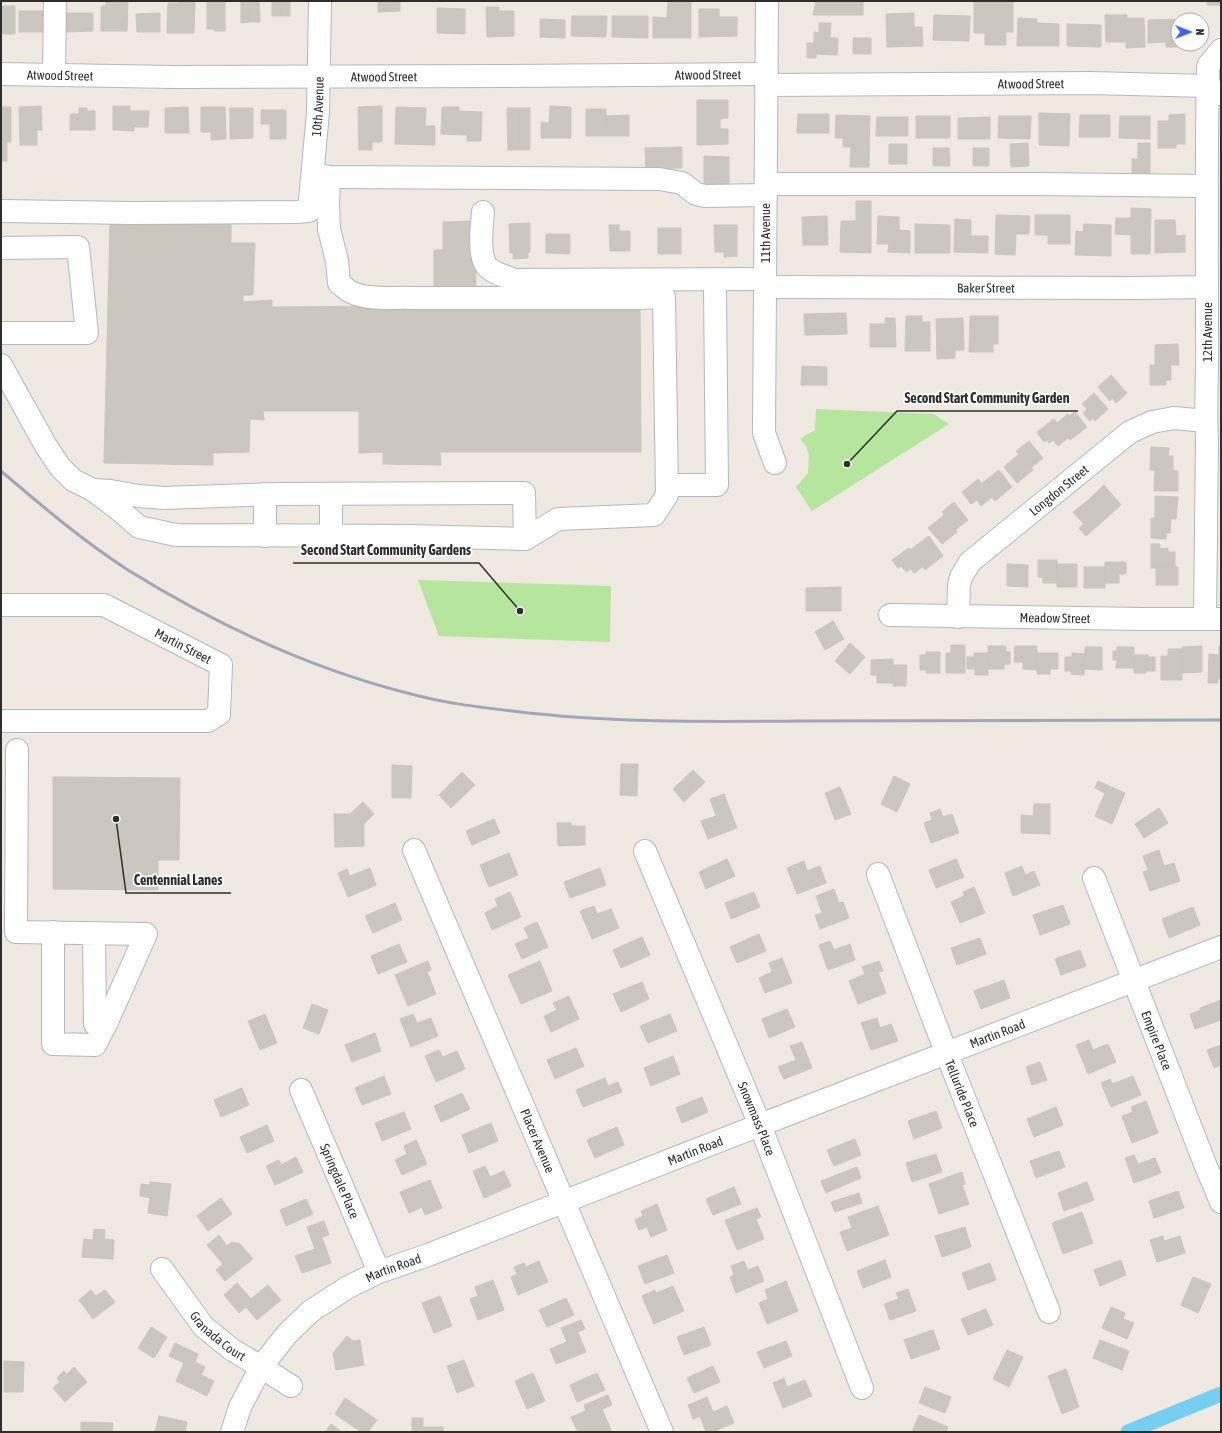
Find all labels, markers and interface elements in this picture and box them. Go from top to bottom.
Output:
north arrow [1170,12,1210,52]
text: N [1194,29,1206,35]
street label: Atwood Street [27,67,94,83]
street label: Atwood Street [675,67,742,82]
street label: Atwood Street [351,69,418,84]
street label: 10th Avenue [308,76,326,137]
street label: Atwood Street [998,76,1065,91]
street label: 11th Avenue [758,203,773,263]
street label: Baker Street [957,280,1015,295]
street label: 12th Avenue [1200,302,1215,362]
callout: Second Start Community Garden [897,385,1078,411]
text: Second Start Community Garden [904,390,1070,406]
street label: Longdon Street [1026,461,1091,518]
callout: Second Start Community Gardens [293,537,479,563]
text: Second Start Community Gardens [301,542,471,558]
street label: Meadow Street [1019,610,1091,626]
street label: Martin Street [152,625,214,667]
callout: Centennial Lanes [126,867,231,893]
text: Centennial Lanes [134,872,222,888]
street label: Empire Place [1139,1008,1175,1072]
street label: Martin Road [967,1016,1027,1051]
street label: Telluride Place [942,1057,983,1129]
street label: Snowmass Place [735,1079,779,1158]
street label: Placer Avenue [518,1106,558,1175]
street label: Martin Road [665,1133,725,1168]
street label: Springdale Place [317,1141,363,1221]
street label: Martin Road [363,1251,423,1285]
street label: Granada Court [187,1308,249,1364]

